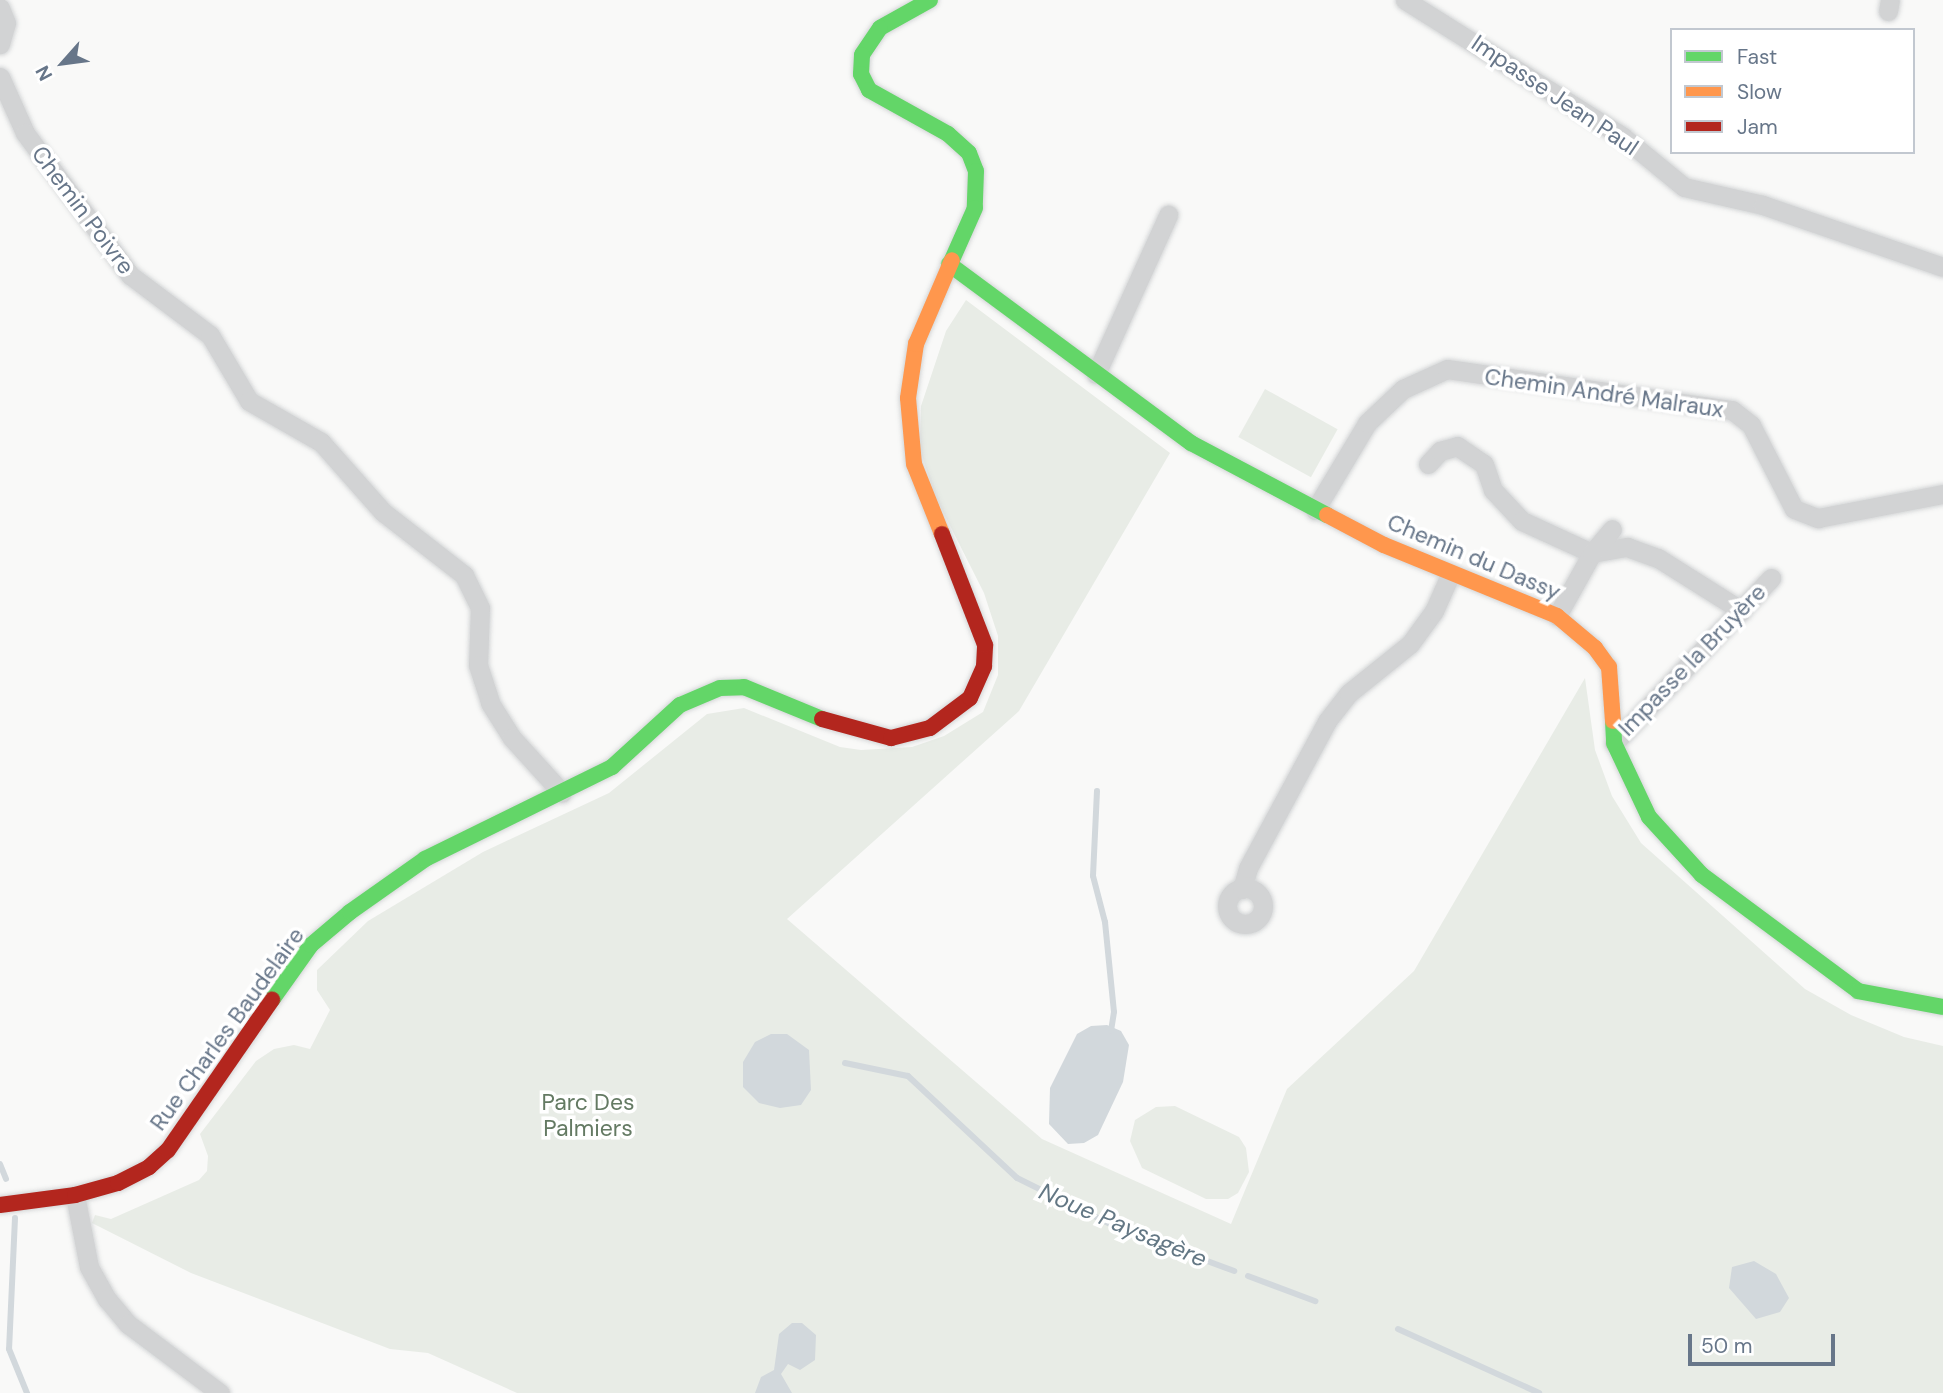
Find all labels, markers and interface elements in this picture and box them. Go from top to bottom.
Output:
north arrow [28,28,98,98]
legend [1670,28,1915,154]
street label: Impasse Jean Paul [1466,29,1644,161]
text: Fast [1737,43,1777,71]
text: N [30,61,58,85]
text: Slow [1737,78,1782,106]
text: Jam [1737,113,1778,141]
street label: Chemin Poivre [26,141,140,279]
street label: Chemin André Malraux [1483,363,1725,423]
street label: Chemin du Dassy [1383,508,1565,606]
street label: Impasse la Bruyère [1613,578,1771,742]
street label: Rue Charles Baudelaire [144,922,310,1136]
park label: Parc Des Palmiers [541,1088,635,1142]
water label: Noue Paysagère [1035,1177,1211,1273]
scale bar [1691,1320,1838,1364]
text: 50 m [1701,1332,1752,1360]

